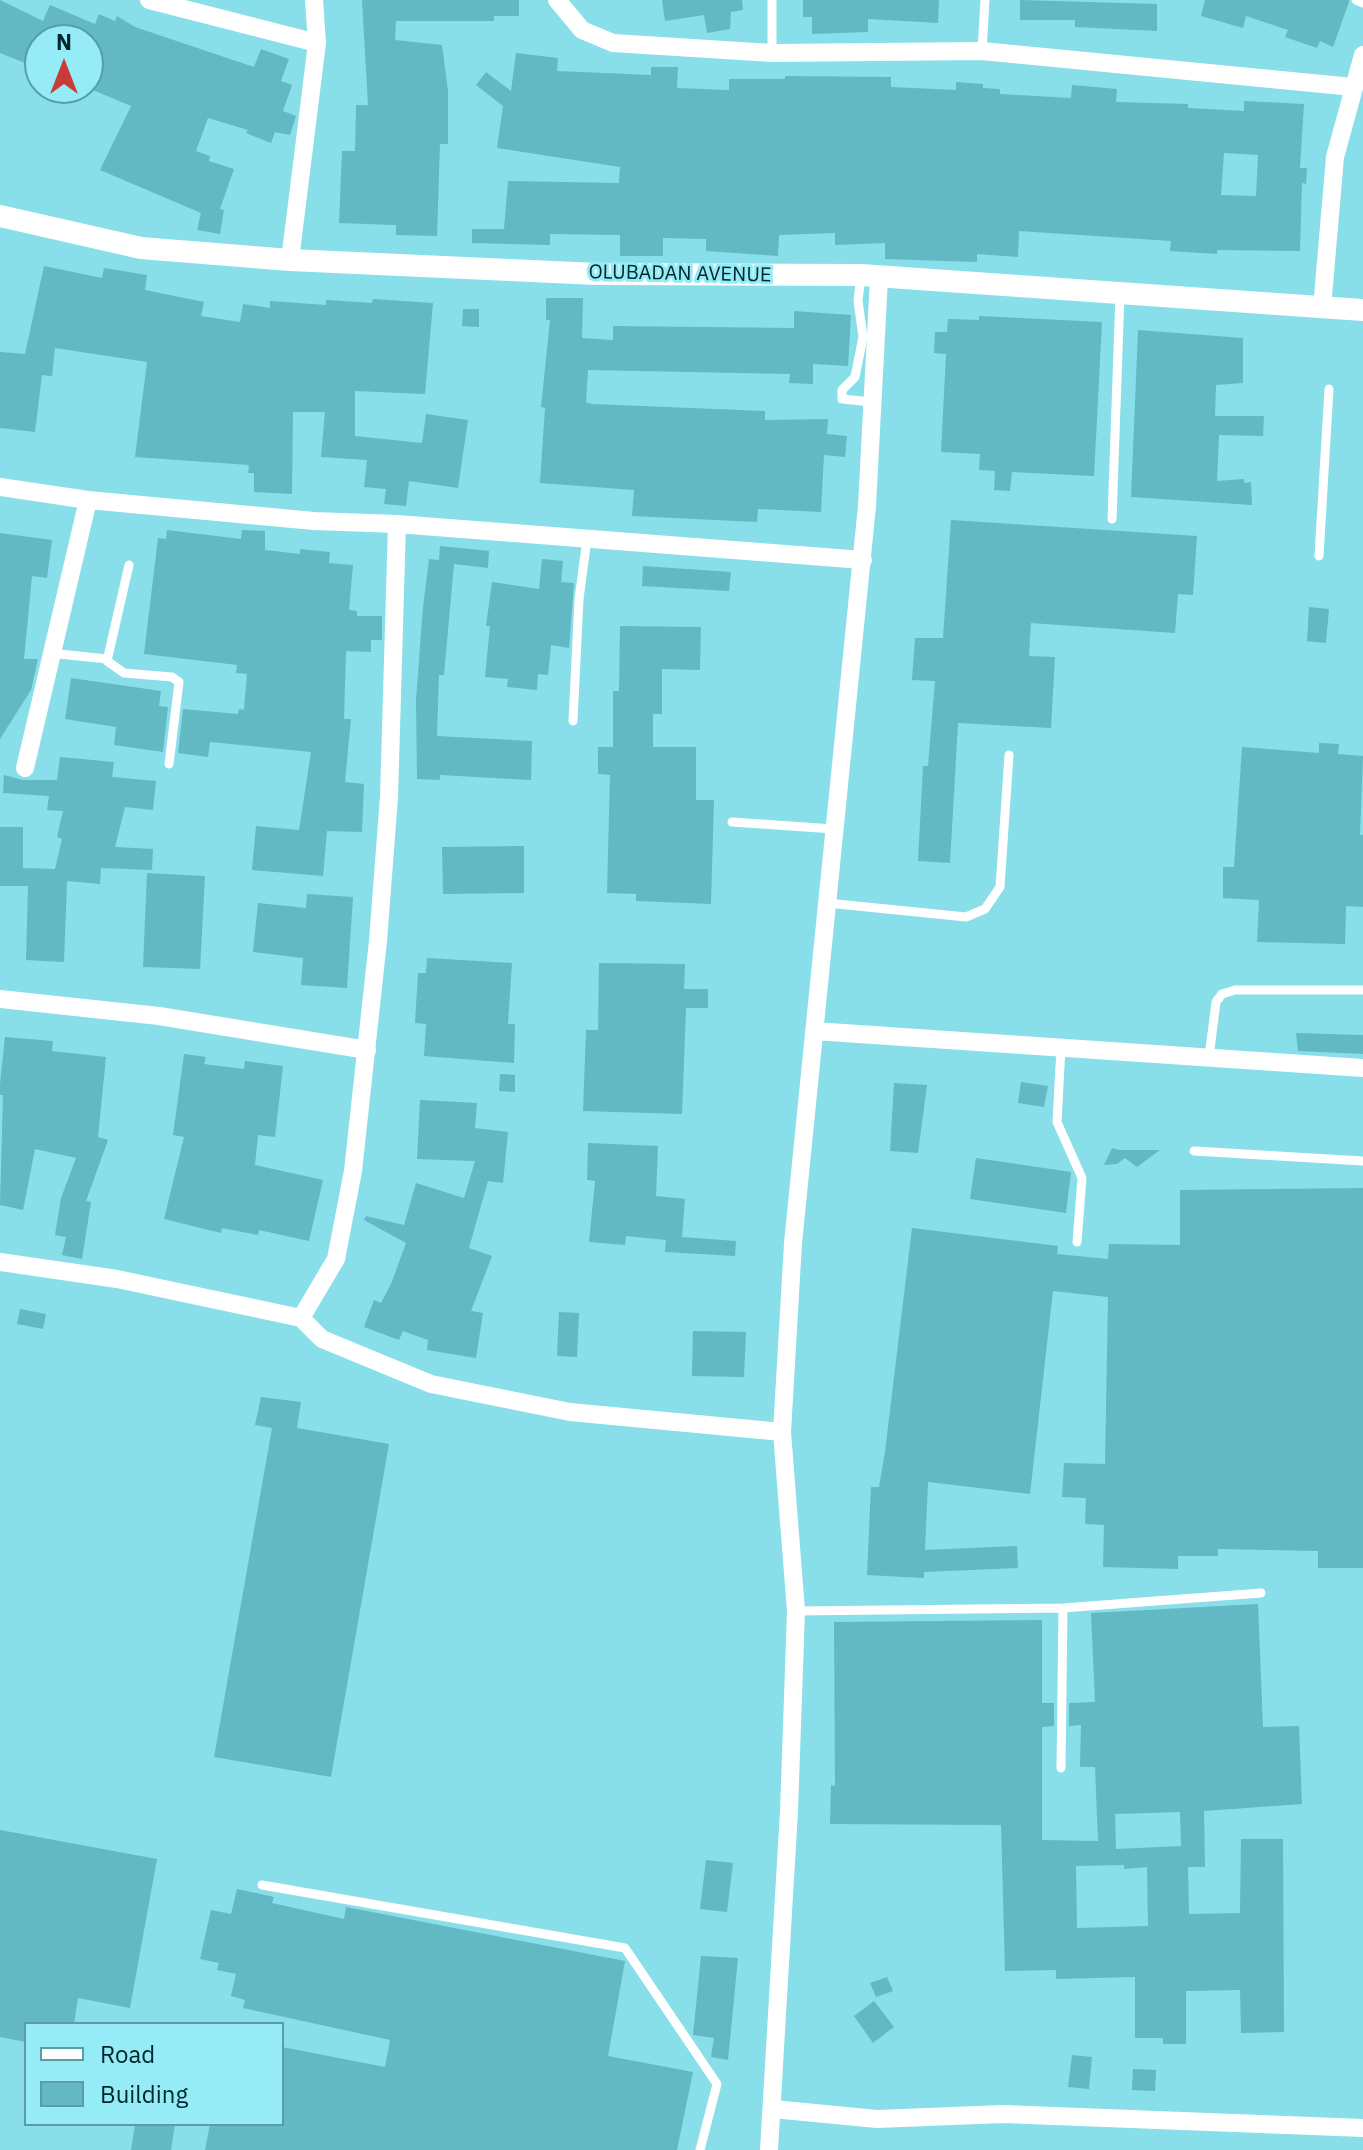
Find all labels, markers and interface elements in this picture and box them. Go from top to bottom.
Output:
north arrow [24,24,104,104]
text: N [56,27,72,56]
street label: OLUBADAN AVENUE [588,260,772,288]
legend [24,2022,284,2126]
text: Road [100,2038,155,2070]
text: Building [100,2078,188,2110]

